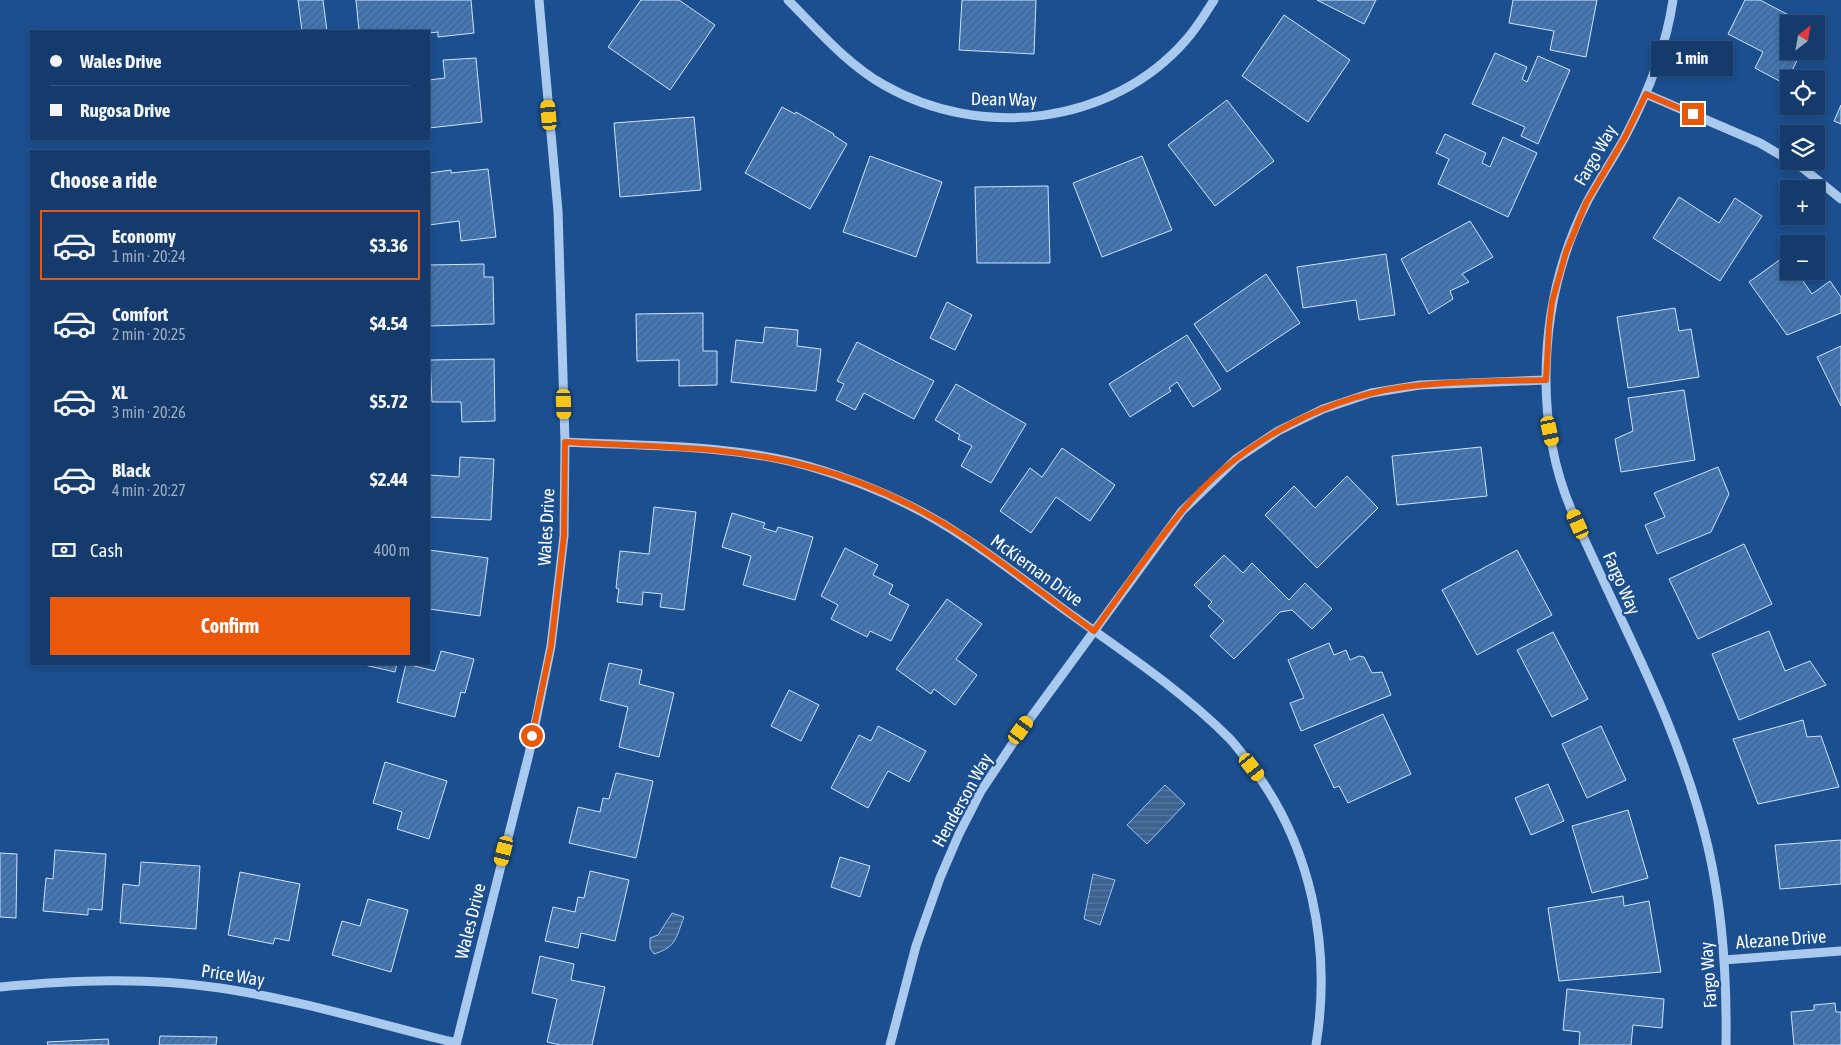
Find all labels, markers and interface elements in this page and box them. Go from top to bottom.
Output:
north arrow [1780,15,1825,60]
map controls [1780,15,1825,280]
callout: 1 min [1652,42,1734,76]
text: 1 min [1676,49,1708,67]
text: Wales Drive [80,50,162,72]
button: locate [1780,70,1825,115]
street label: Dean Way [971,88,1037,110]
text: Rugosa Drive [80,99,170,121]
car [540,99,557,131]
route end [1682,103,1704,125]
street label: Fargo Way [1569,121,1621,189]
button: layers [1780,125,1825,170]
text: Choose a ride [50,167,157,193]
button: + [1780,180,1825,225]
icon: car [52,223,97,268]
text: Economy [112,225,176,247]
text: $3.36 [370,234,408,256]
button: − [1780,235,1825,280]
text: 1 min · 20:24 [112,247,186,265]
icon: car [52,301,97,346]
text: Comfort [112,303,168,325]
text: $4.54 [370,312,408,334]
text: 2 min · 20:25 [112,325,186,343]
icon: car [52,379,97,424]
text: XL [112,381,128,403]
car [555,389,572,419]
text: $5.72 [370,390,408,412]
text: 3 min · 20:26 [112,403,186,421]
car [1539,415,1560,447]
icon: car [52,457,97,502]
text: Black [112,459,150,481]
text: $2.44 [370,468,408,490]
text: 4 min · 20:27 [112,481,186,499]
street label: Wales Drive [533,488,559,566]
car [1565,507,1590,541]
street label: McKiernan Drive [987,530,1087,610]
icon: cash [50,536,78,564]
text: Cash [90,539,123,561]
text: 400 m [374,541,410,559]
street label: Fargo Way [1599,548,1645,618]
button: Confirm [50,597,410,655]
car [1006,713,1035,747]
route start [521,725,543,747]
street label: Henderson Way [928,750,996,850]
car [1236,751,1267,783]
car [493,835,514,867]
street label: Wales Drive [450,881,490,961]
street label: Alezane Drive [1735,925,1827,953]
street label: Fargo Way [1695,941,1721,1009]
street label: Price Way [200,960,266,990]

